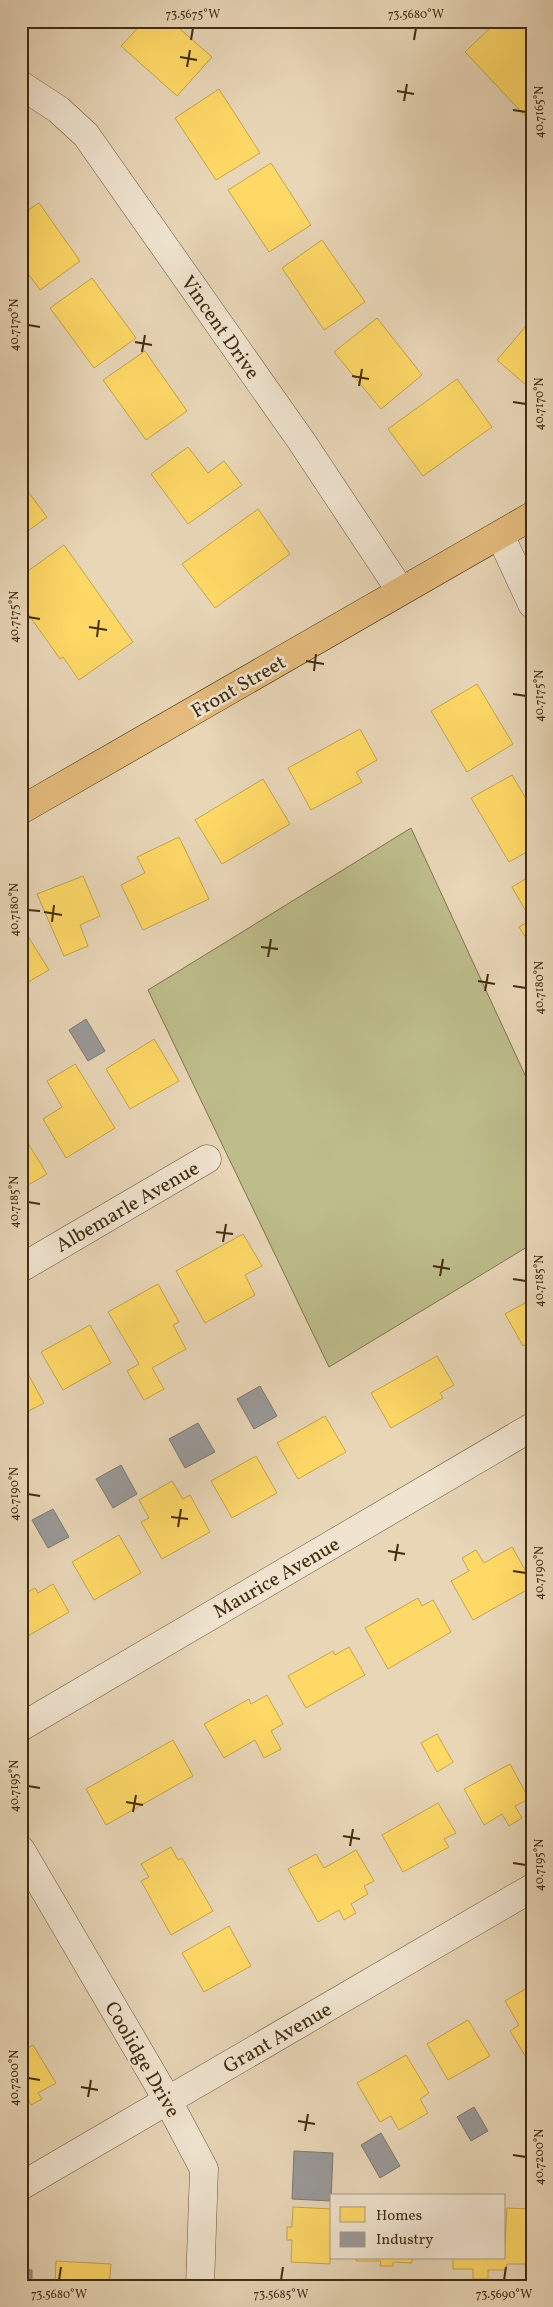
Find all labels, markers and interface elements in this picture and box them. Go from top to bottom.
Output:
text: 73.5675°W [166,7,220,23]
text: 73.5680°W [388,7,444,23]
text: 40.7165°N [532,86,548,138]
street label: Vincent Drive [173,271,266,386]
text: 40.7170°N [7,298,23,351]
text: 40.7170°N [532,377,548,430]
text: 40.7175°N [7,591,23,643]
street label: Front Street [187,649,291,726]
text: 40.7175°N [532,670,548,722]
text: 40.7180°N [7,883,23,937]
text: 40.7180°N [532,961,548,1015]
street label: Albemarle Avenue [51,1155,205,1260]
text: 40.7185°N [7,1176,23,1228]
text: 40.7185°N [532,1255,548,1307]
text: 40.7190°N [7,1467,23,1521]
street label: Maurice Avenue [208,1531,346,1626]
text: 40.7190°N [532,1546,548,1600]
text: 40.7195°N [7,1760,23,1812]
text: 40.7195°N [532,1839,548,1891]
street label: Grant Avenue [218,1996,338,2081]
street label: Coolidge Drive [97,1997,186,2123]
text: 40.7200°N [7,2050,23,2106]
text: 40.7200°N [532,2129,548,2185]
legend [330,2194,506,2260]
text: Homes [376,2206,422,2227]
text: Industry [376,2230,433,2251]
text: 73.5680°W [31,2287,87,2303]
text: 73.5685°W [254,2287,308,2303]
text: 73.5690°W [476,2287,532,2303]

